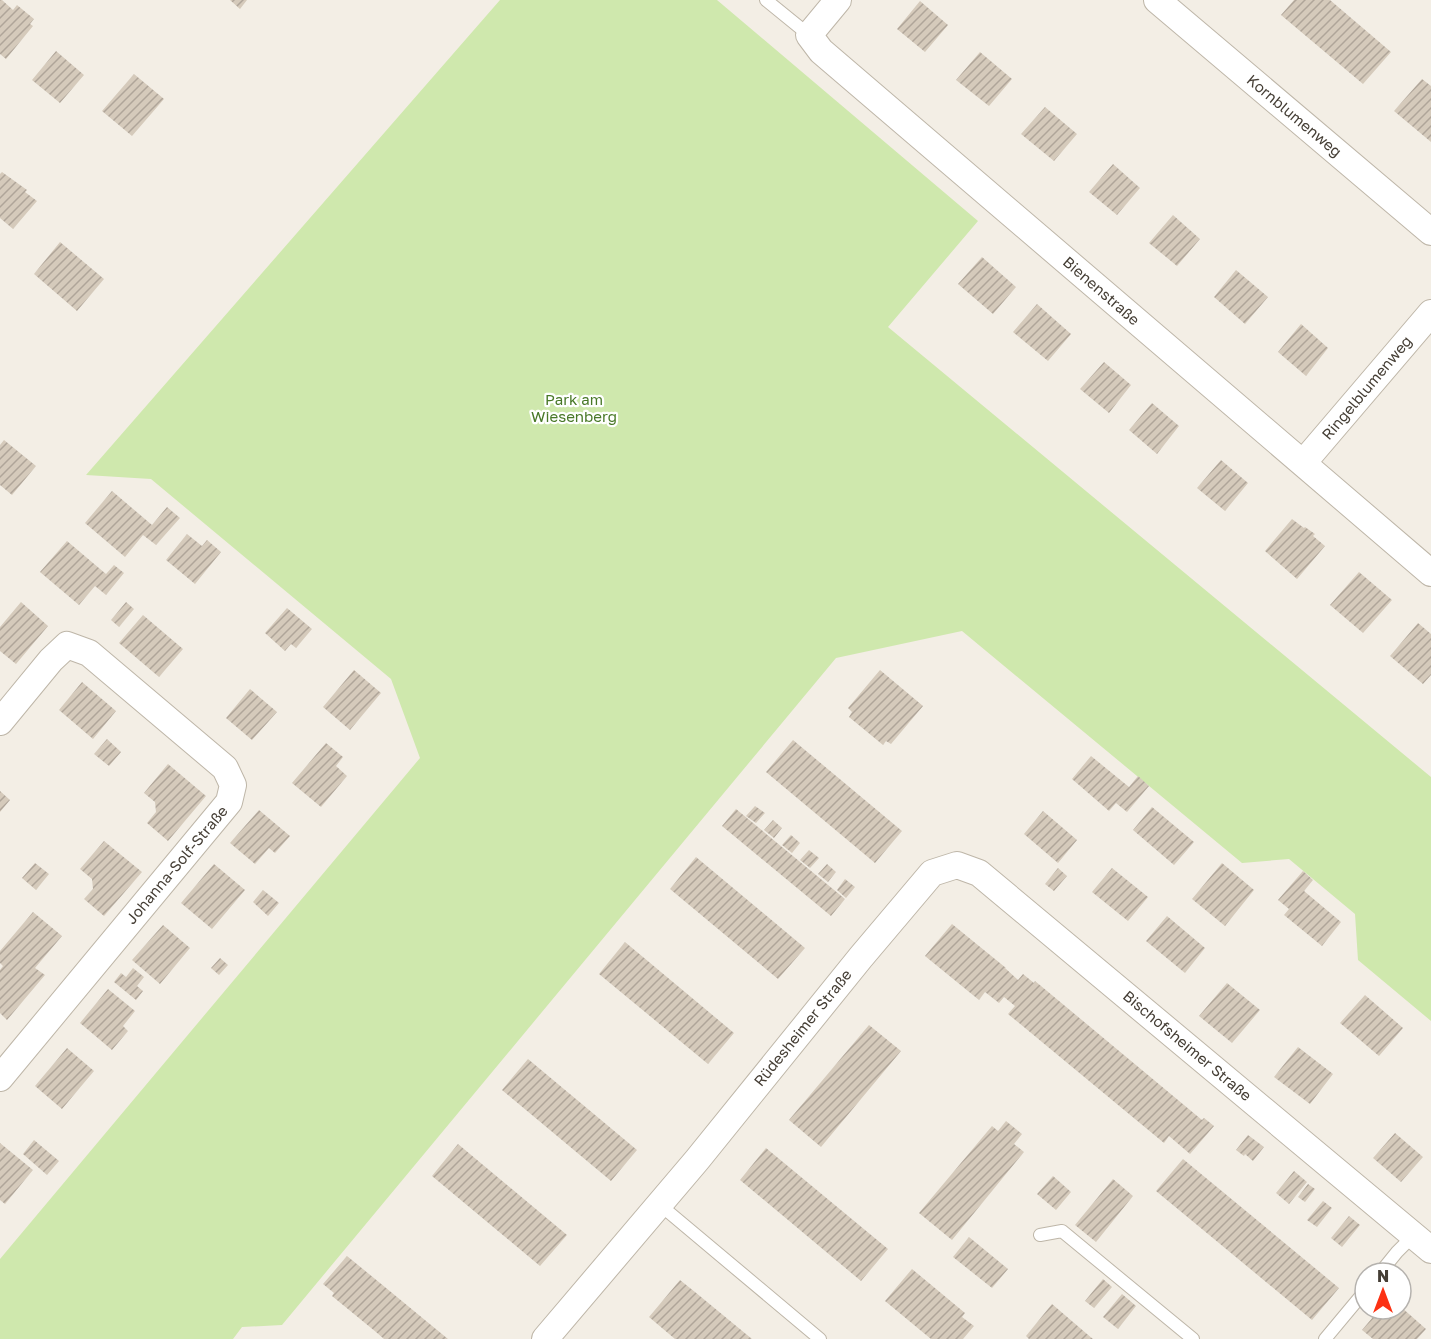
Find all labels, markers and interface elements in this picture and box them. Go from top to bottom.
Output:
street label: Kornblumenweg [1244,70,1346,160]
street label: Bienenstraße [1060,252,1144,329]
street label: Ringelblumenweg [1317,332,1415,443]
park label: Park am Wiesenberg [531,390,617,425]
street label: Johanna-Solf-Straße [122,801,231,927]
street label: Rüdesheimer Straße [750,965,855,1089]
street label: Bischofsheimer Straße [1120,986,1256,1104]
north arrow [1353,1261,1413,1321]
text: N [1377,1266,1389,1286]

